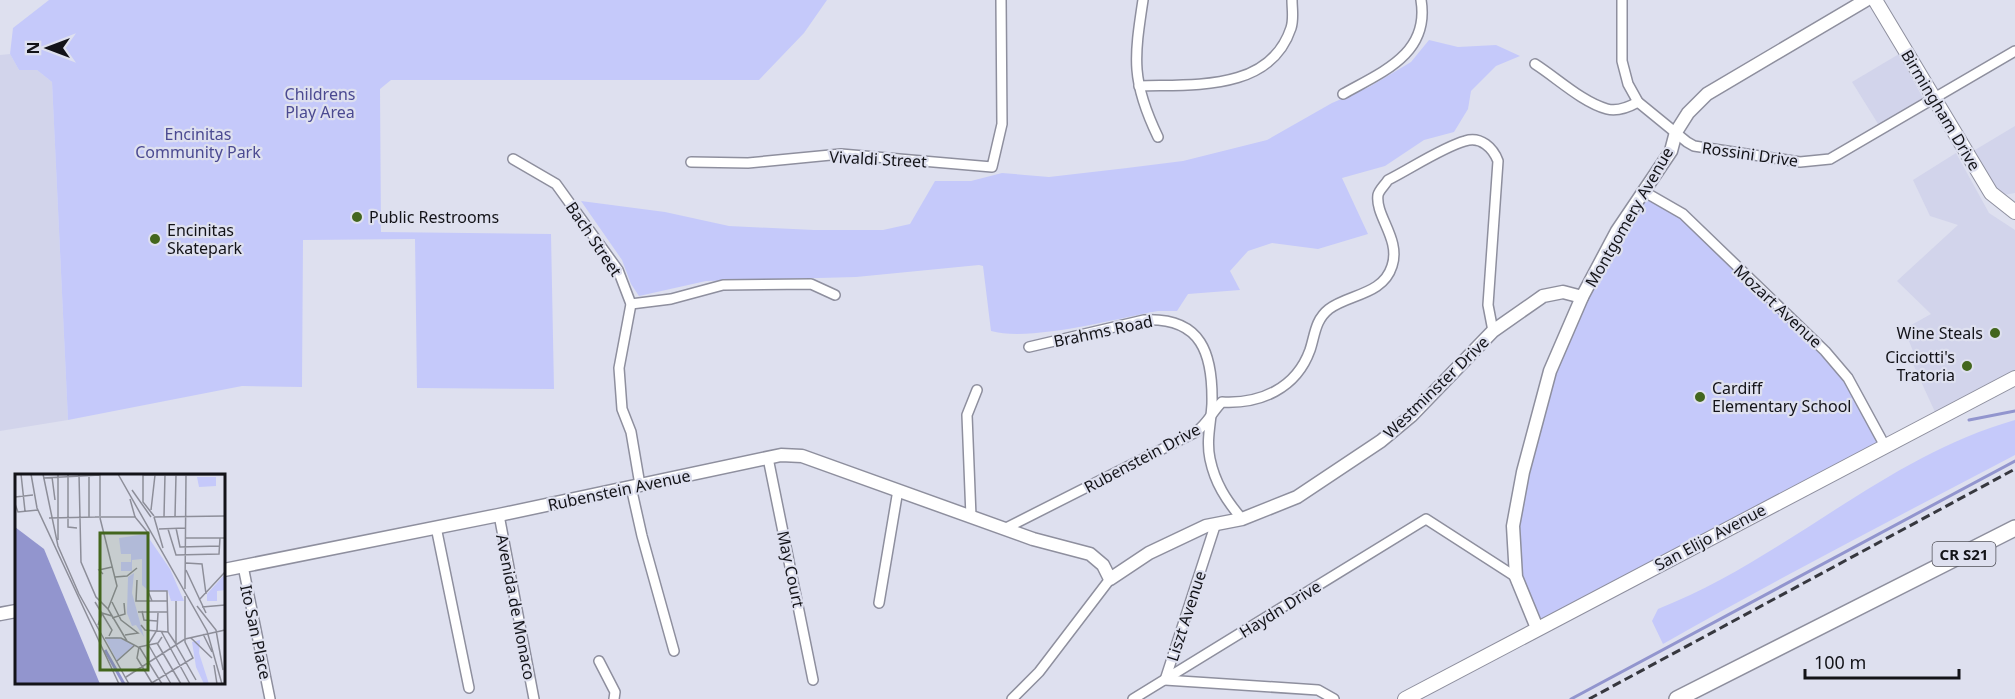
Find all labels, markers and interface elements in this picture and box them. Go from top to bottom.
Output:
north arrow [18,18,78,78]
text: N [22,41,44,55]
street label: Birmingham Drive [1896,45,1986,175]
park label: Childrens Play Area [285,83,355,123]
park label: Encinitas Community Park [135,123,261,163]
street label: Rossini Drive [1701,136,1799,172]
street label: Montgomery Avenue [1580,143,1678,291]
street label: Vivaldi Street [829,145,928,173]
street label: Bach Street [561,197,627,281]
place label: Public Restrooms [369,206,499,228]
marker: Public Restrooms [350,210,364,224]
place label: Encinitas Skatepark [167,219,243,259]
marker: Encinitas Skatepark [148,232,162,246]
street label: Mozart Avenue [1729,259,1827,353]
street label: Brahms Road [1051,310,1155,352]
place label: Wine Steals [1897,322,1983,344]
marker: Wine Steals [1988,326,2002,340]
street label: Westminster Drive [1378,331,1494,443]
place label: Cicciotti's Tratoria [1885,346,1955,386]
marker: Cicciotti's Tratoria [1960,359,1974,373]
place label: Cardiff Elementary School [1712,377,1851,417]
marker: Cardiff Elementary School [1693,390,1707,404]
street label: Rubenstein Drive [1080,418,1204,498]
street label: Rubenstein Avenue [546,464,692,516]
inset map [15,474,225,684]
street label: San Elijo Avenue [1650,498,1770,576]
street label: May Court [772,529,810,610]
street label: Avenida de Monaco [491,532,541,682]
road number: CR S21 [1932,542,1996,566]
street label: Liszt Avenue [1161,568,1211,664]
street label: Haydn Drive [1235,575,1325,643]
street label: Ito San Place [235,583,277,681]
scale bar [1805,642,1960,680]
text: 100 m [1814,650,1866,674]

